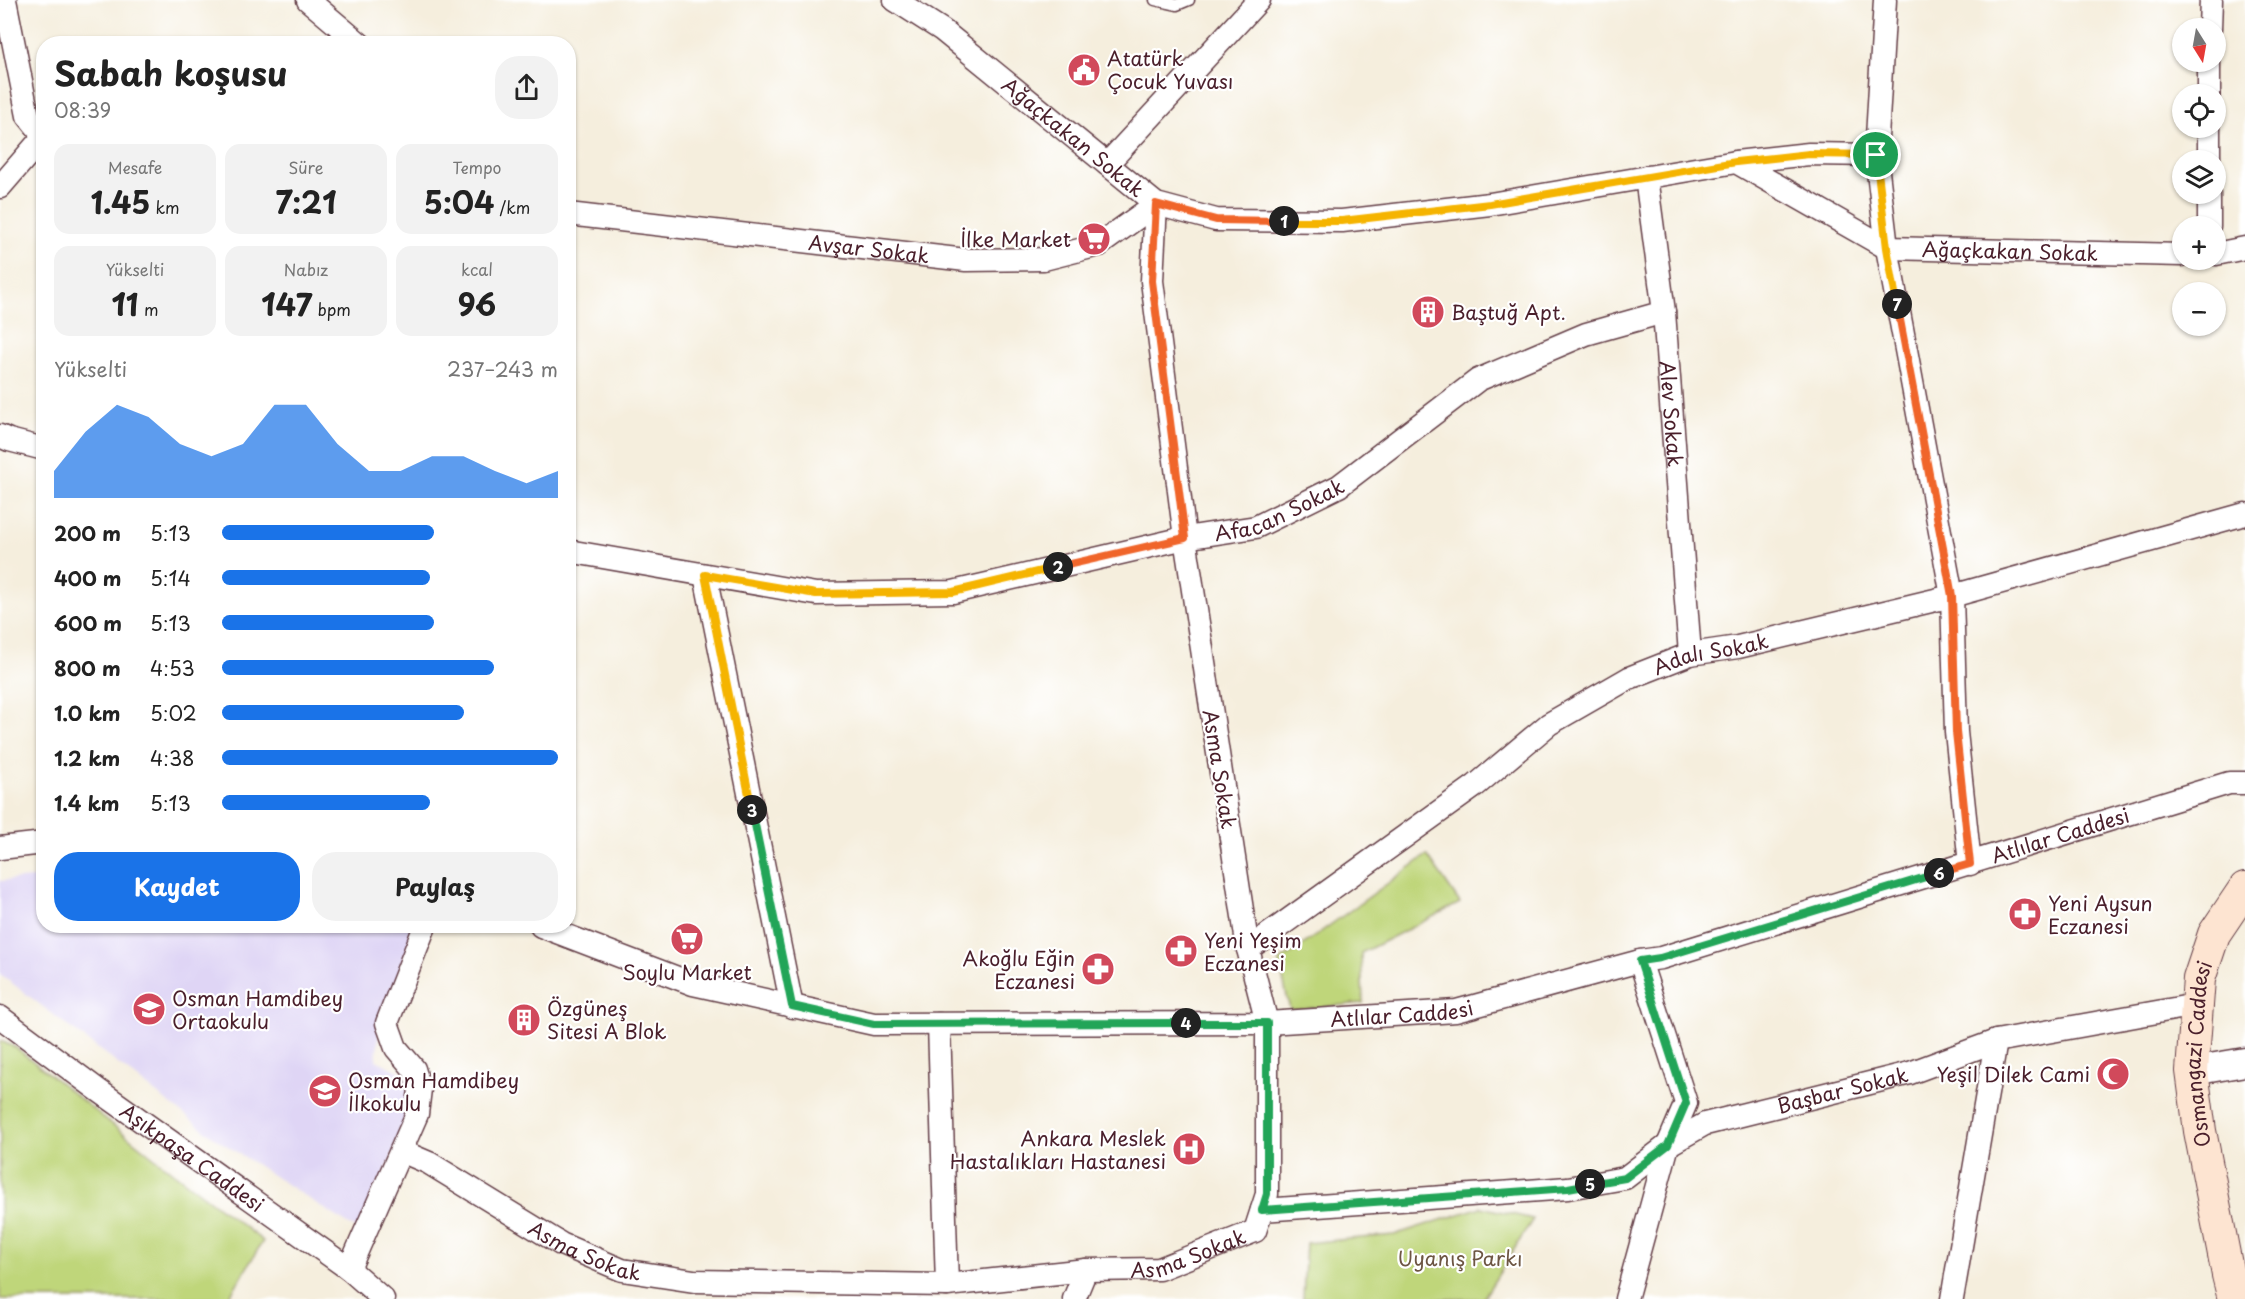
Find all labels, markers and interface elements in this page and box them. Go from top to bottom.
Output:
north arrow [2172,18,2226,72]
map controls [2172,18,2226,336]
place label: Atatürk Çocuk Yuvası [1107,43,1233,96]
text: Sabah koşusu [54,47,288,97]
public building icon: Atatürk Çocuk Yuvası [1066,52,1102,88]
button: share [495,56,558,119]
street label: Ağaçkakan Sokak [996,70,1151,204]
button: locate [2172,84,2226,138]
text: 08:39 [54,95,111,125]
pin [1850,129,1901,180]
icon: arrive [1859,138,1892,171]
button: layers [2172,150,2226,204]
text: Mesafe [108,155,162,179]
text: Süre [288,155,324,179]
text: Tempo [453,155,501,179]
text: 1.45 [90,179,150,224]
text: 7:21 [276,179,336,224]
text: 5:04 [424,179,494,224]
text: km [150,195,180,219]
text: /km [494,195,530,219]
pin: 1 [1269,206,1299,236]
text: 1 [1280,209,1288,233]
button: + [2172,216,2226,270]
supermarket icon: İlke Market [1076,221,1112,257]
place label: İlke Market [960,224,1071,254]
street label: Avşar Sokak [807,227,931,271]
street label: Ağaçkakan Sokak [1922,234,2098,268]
text: Yükselti [106,257,164,281]
text: Nabız [284,257,328,281]
text: kcal [461,257,493,281]
text: 11 [112,281,139,326]
text: 147 [261,281,312,326]
text: 96 [458,281,496,326]
button: − [2172,282,2226,336]
pin: 7 [1882,289,1912,319]
text: 7 [1892,292,1902,316]
building icon: Baştuğ Apt. [1410,294,1446,330]
text: m [139,297,158,321]
text: bpm [312,297,351,321]
place label: Baştuğ Apt. [1451,297,1566,327]
text: Yükselti [54,354,127,384]
text: 237–243 m [447,354,558,384]
street label: Alev Sokak [1653,359,1691,468]
street label: Afacan Sokak [1212,471,1349,548]
text: 200 m [54,518,121,548]
text: 5:13 [150,518,191,548]
pin: 2 [1043,552,1073,582]
text: 2 [1052,555,1064,579]
text: 400 m [54,563,122,593]
text: 5:14 [150,563,191,593]
text: 600 m [54,608,122,638]
text: 5:13 [150,608,191,638]
street label: Adalı Sokak [1648,625,1771,682]
text: 800 m [54,653,121,683]
text: 4:53 [150,653,195,683]
text: 1.0 km [54,698,121,728]
text: 5:02 [150,698,197,728]
street label: Asma Sokak [1196,707,1244,831]
text: 1.2 km [54,743,120,773]
text: 4:38 [150,743,195,773]
text: 1.4 km [54,788,120,818]
text: 5:13 [150,788,191,818]
pin: 3 [737,795,767,825]
text: 3 [747,798,757,822]
street label: Atlılar Caddesi [1987,800,2133,870]
button: Kaydet [54,852,300,921]
button: Paylaş [312,852,558,921]
pin: 6 [1924,858,1954,888]
text: 6 [1933,861,1945,885]
place label: Yeni Aysun Eczanesi [2048,888,2153,941]
pharmacy icon: Yeni Aysun Eczanesi [2007,896,2043,932]
supermarket icon: Soylu Market [669,921,705,957]
place label: Yeni Yeşim Eczanesi [1204,925,1302,978]
pharmacy icon: Yeni Yeşim Eczanesi [1163,933,1199,969]
place label: Akoğlu Eğin Eczanesi [963,943,1075,996]
pharmacy icon: Akoğlu Eğin Eczanesi [1080,951,1116,987]
place label: Soylu Market [622,957,752,987]
street label: Osmangazi Caddesi [2177,957,2219,1150]
place label: Osman Hamdibey Ortaokulu [172,983,343,1036]
school or university icon: Osman Hamdibey Ortaokulu [131,991,167,1027]
street label: Atlılar Caddesi [1329,992,1476,1034]
place label: Özgüneş Sitesi A Blok [547,993,667,1046]
building icon: Özgüneş Sitesi A Blok [506,1002,542,1038]
pin: 4 [1171,1008,1201,1038]
text: 4 [1181,1011,1191,1035]
mosque icon: Yeşil Dilek Cami [2095,1056,2131,1092]
street label: Başbar Sokak [1774,1059,1911,1121]
place label: Yeşil Dilek Cami [1936,1059,2090,1089]
place label: Osman Hamdibey İlkokulu [348,1065,519,1118]
school or university icon: Osman Hamdibey İlkokulu [307,1073,343,1109]
street label: Aşıkpaşa Caddesi [114,1096,270,1219]
place label: Ankara Meslek Hastalıkları Hastanesi [950,1123,1166,1176]
hospital icon: Ankara Meslek Hastalıkları Hastanesi [1171,1131,1207,1167]
pin: 5 [1575,1169,1605,1199]
text: 5 [1585,1172,1595,1196]
street label: Asma Sokak [523,1213,643,1288]
street label: Asma Sokak [1130,1221,1250,1285]
park label: Uyanış Parkı [1398,1243,1522,1273]

